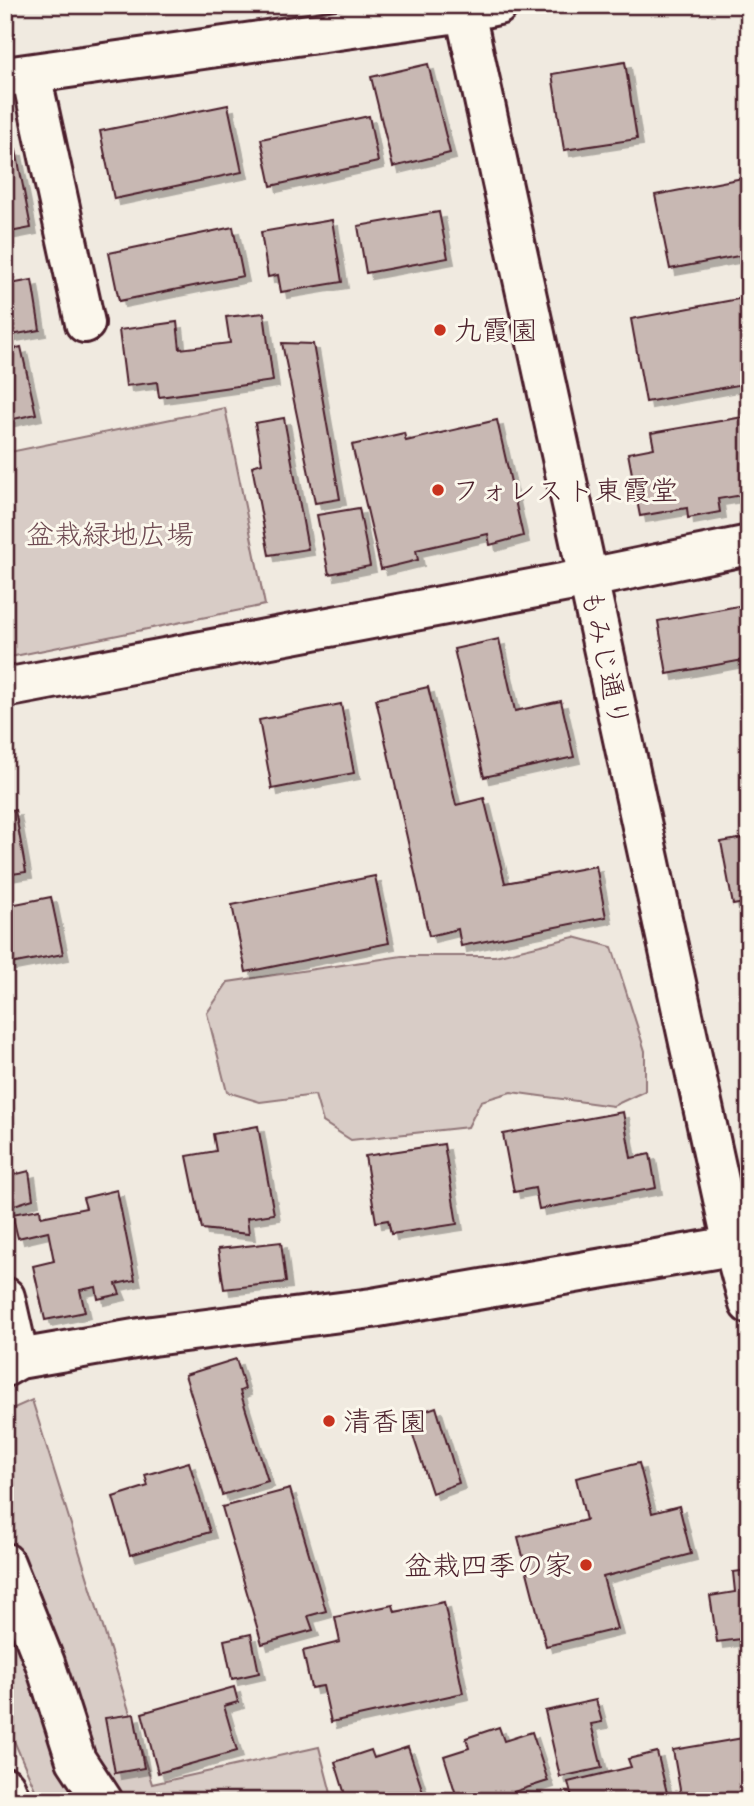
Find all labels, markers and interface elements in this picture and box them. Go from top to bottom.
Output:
place label: 九霞園 [454,313,538,354]
marker: 九霞園 [432,322,448,338]
place label: フォレスト東霞堂 [452,473,678,514]
marker: フォレスト東霞堂 [430,482,446,498]
park label: 盆栽緑地広場 [26,517,194,558]
street label: もみじ通り [568,586,637,731]
place label: 清香園 [343,1404,427,1445]
marker: 清香園 [321,1413,337,1429]
place label: 盆栽四季の家 [404,1548,572,1589]
marker: 盆栽四季の家 [578,1557,594,1573]

